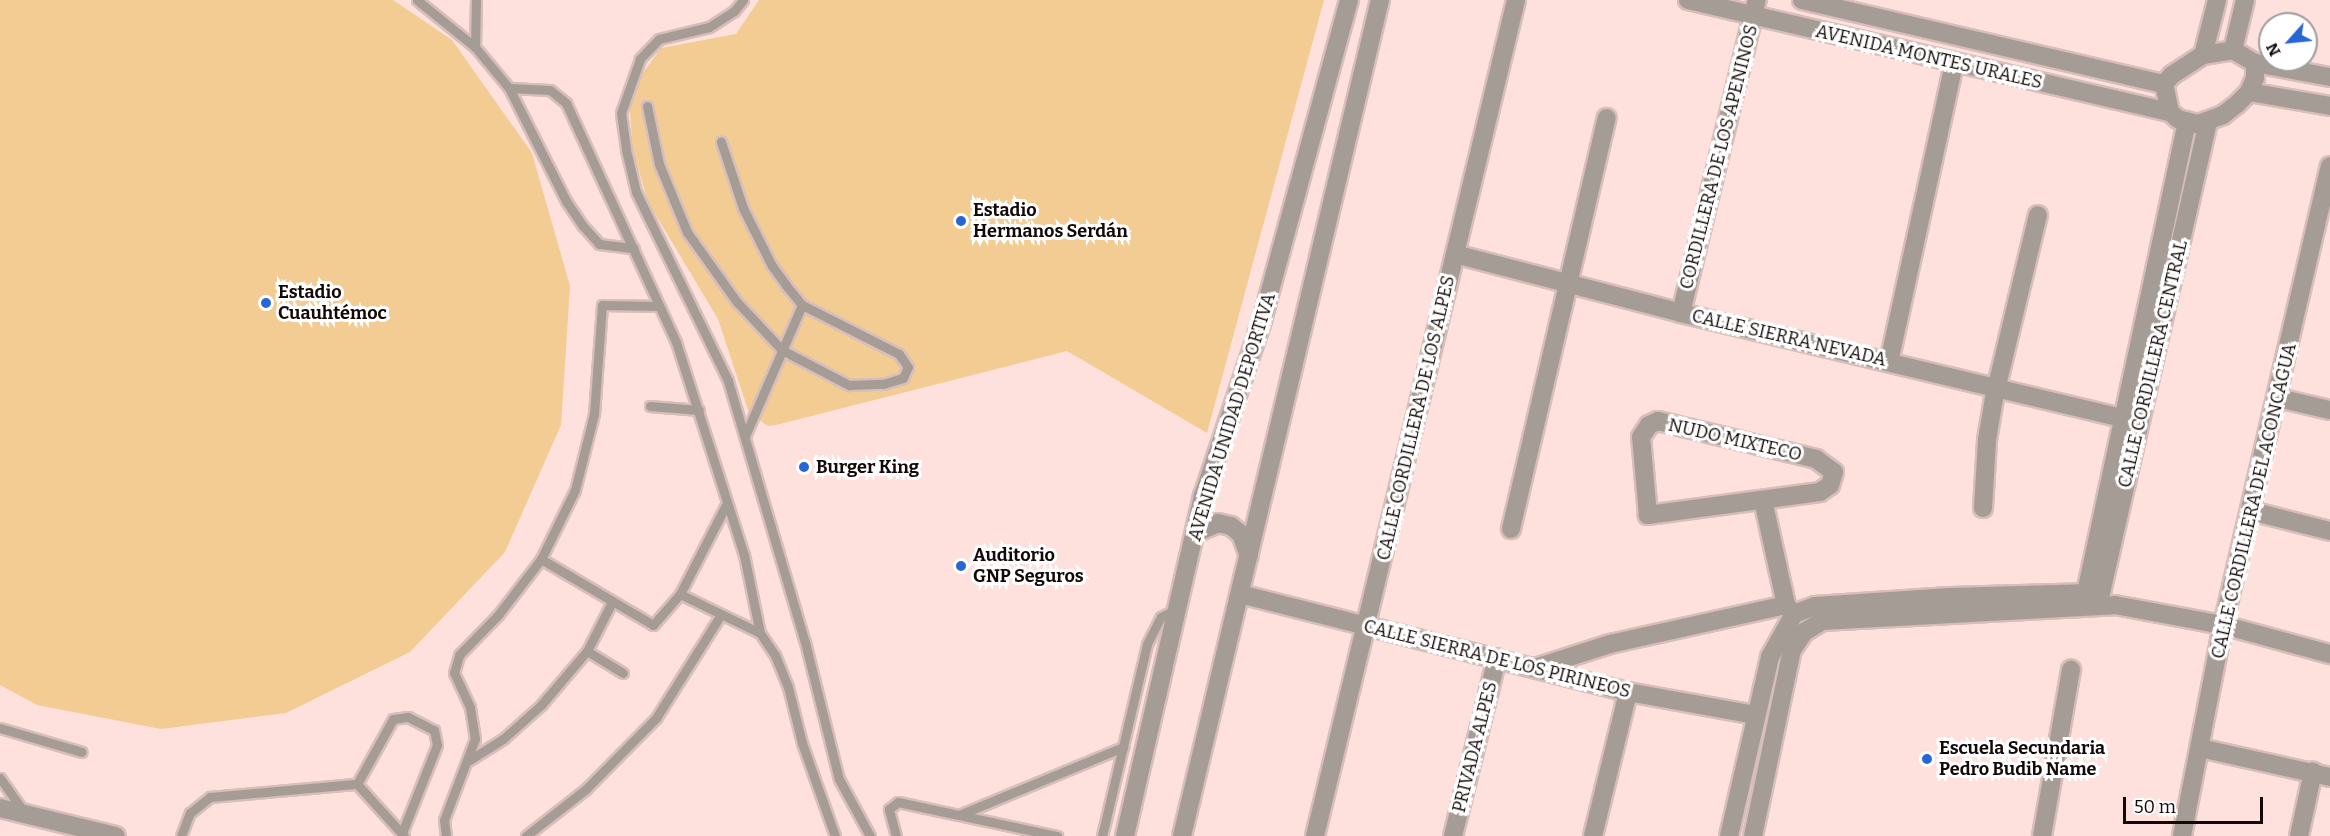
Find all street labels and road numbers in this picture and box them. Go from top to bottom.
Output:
street label: AVENIDA MONTES URALES [1814,20,2044,94]
street label: CORDILLERA DE LOS APENINOS [1676,22,1762,292]
street label: CALLE CORDILLERA CENTRAL [2114,238,2192,490]
street label: CALLE CORDILLERA DE LOS ALPES [1373,273,1459,563]
street label: AVENIDA UNIDAD DEPORTIVA [1184,291,1280,543]
street label: CALLE SIERRA NEVADA [1690,305,1888,371]
street label: CALLE CORDILLERA DEL ACONCAGUA [2207,341,2301,661]
street label: NUDO MIXTECO [1666,414,1804,466]
street label: CALLE SIERRA DE LOS PIRINEOS [1361,615,1633,703]
street label: PRIVADA ALPES [1448,679,1502,815]

